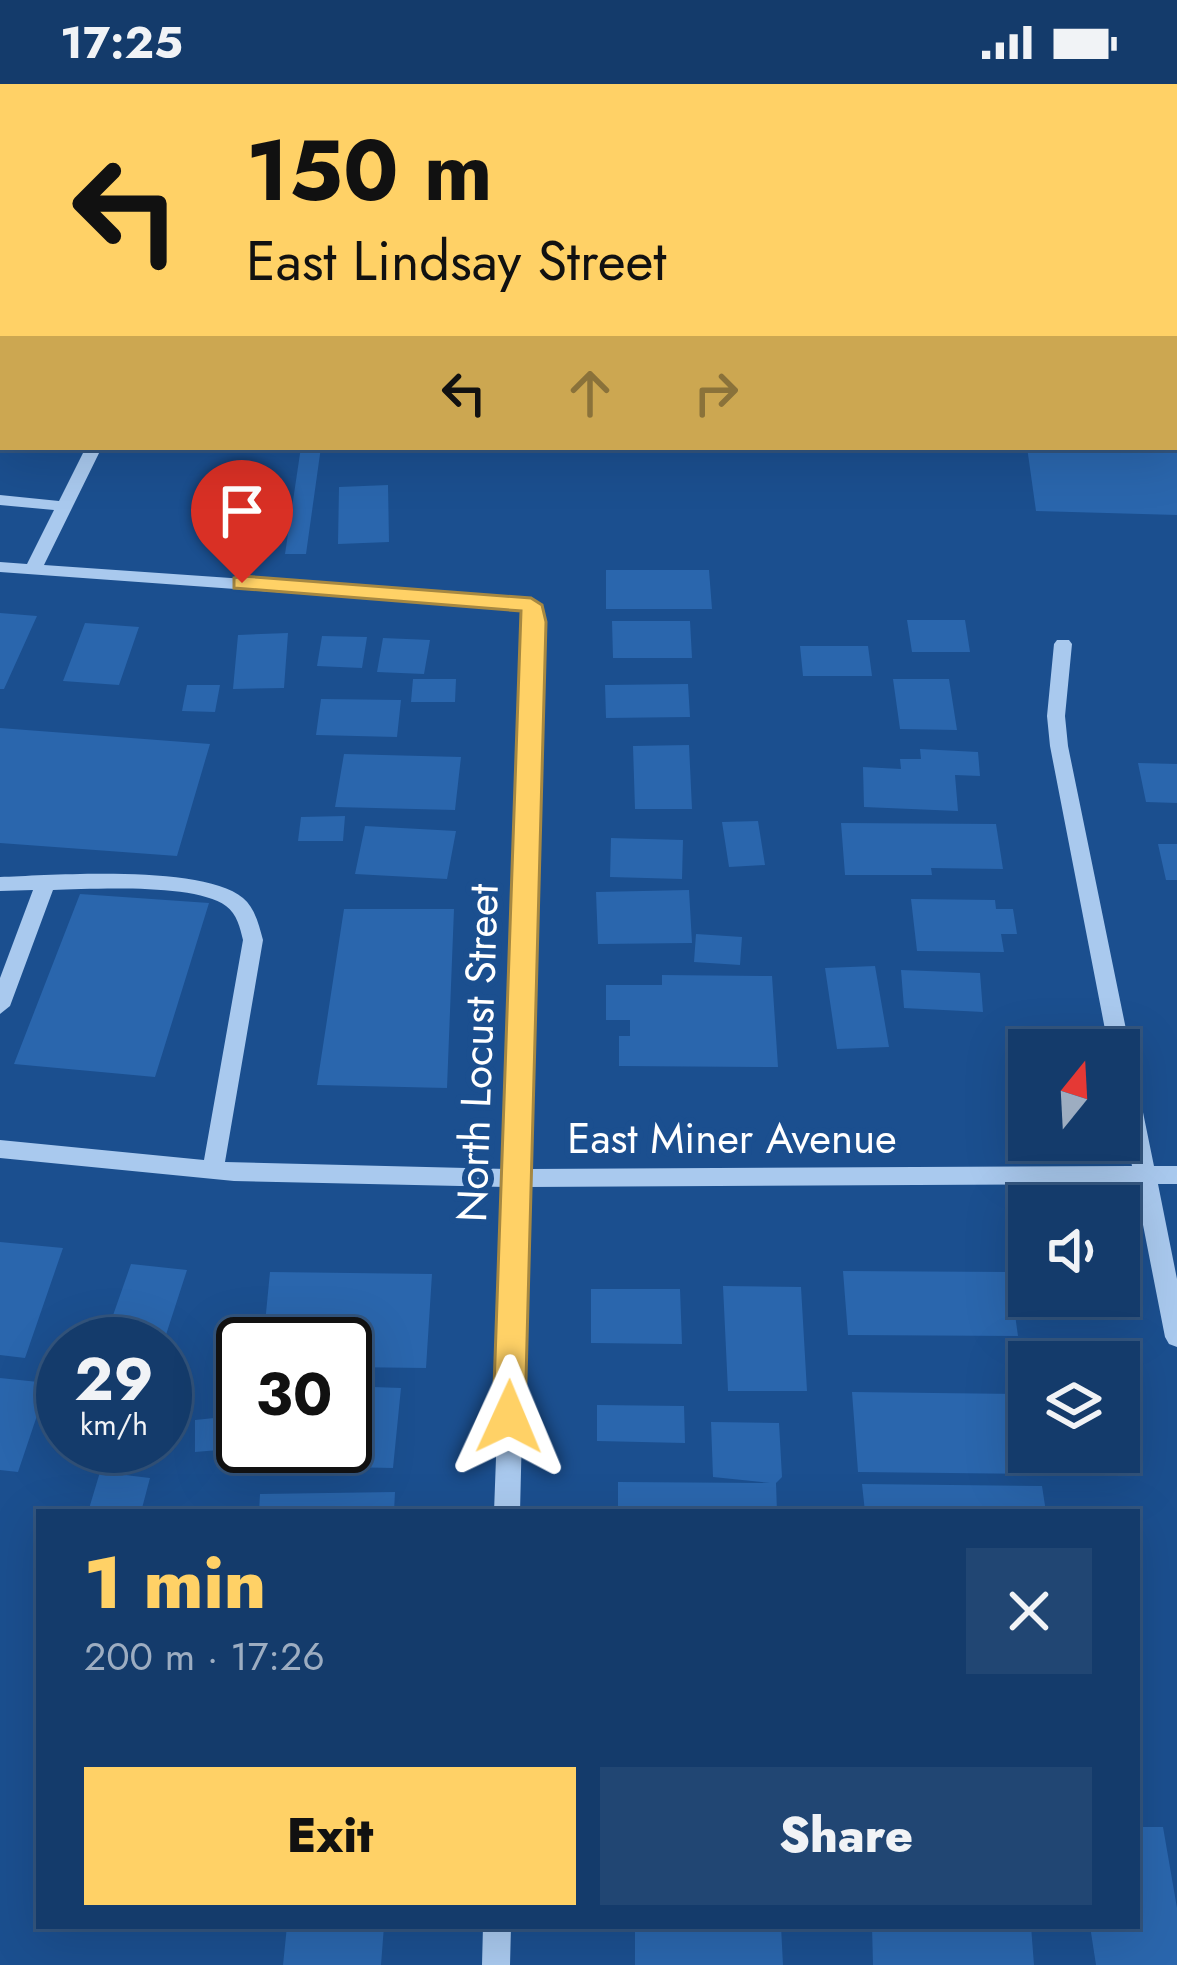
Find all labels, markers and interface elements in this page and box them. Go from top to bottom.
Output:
text: 17:25 [60,10,183,75]
text: 150 m [246,110,493,232]
icon: left [48,132,204,288]
text: East Lindsay Street [246,222,666,300]
icon: left [431,360,497,426]
icon: ahead [557,360,623,426]
icon: right [683,360,749,426]
pin [191,460,293,583]
icon: arrive [209,478,275,544]
street label: North Locust Street [441,883,514,1223]
north arrow [1008,1029,1140,1161]
map controls [1008,1029,1140,1473]
street label: East Miner Avenue [567,1108,897,1169]
button: sound [1008,1185,1140,1317]
speed limit sign: 30 [216,1317,372,1473]
text: 29 [74,1336,154,1423]
button: layers [1008,1341,1140,1473]
position arrow [446,1354,572,1480]
text: km/h [80,1403,148,1446]
text: 1 min [84,1531,266,1635]
button: close [966,1548,1092,1674]
text: 200 m · 17:26 [84,1628,325,1685]
button: Exit [84,1767,576,1905]
button: Share [600,1767,1092,1905]

